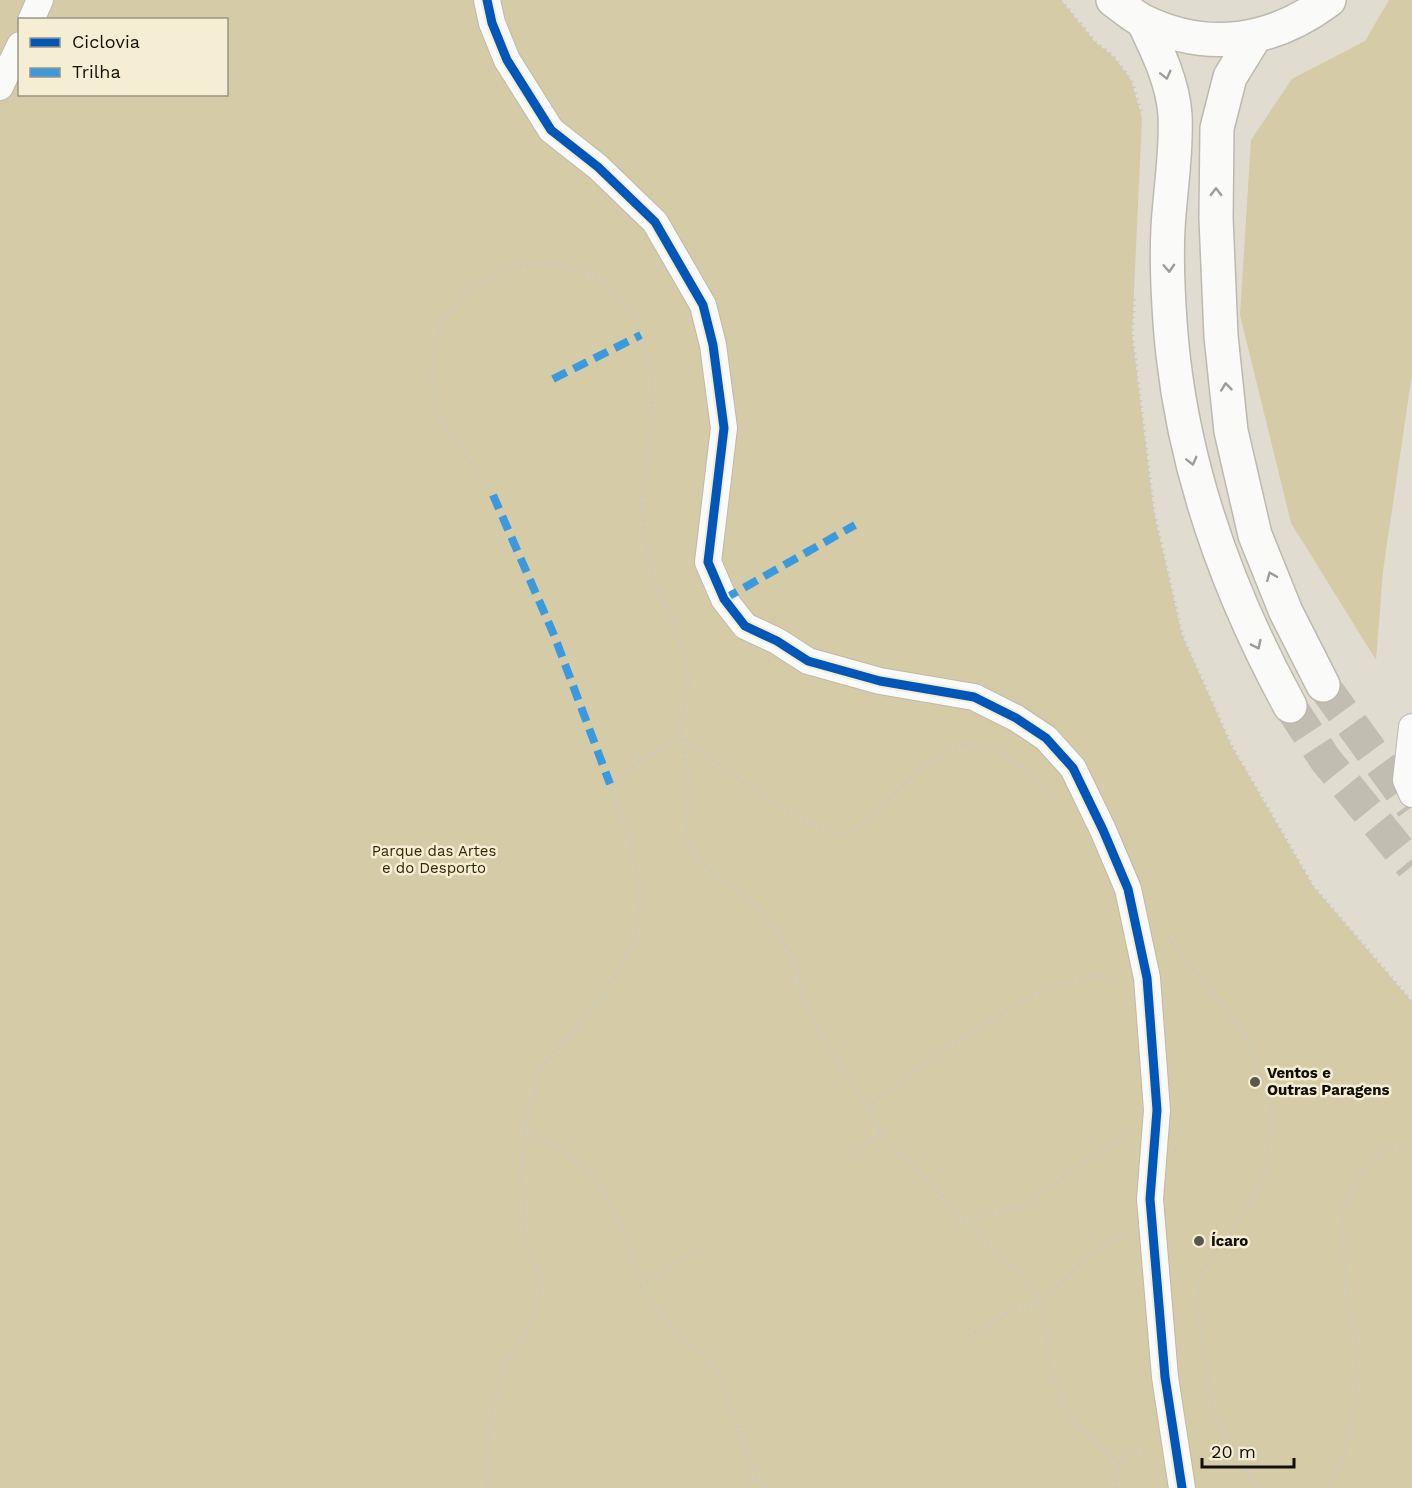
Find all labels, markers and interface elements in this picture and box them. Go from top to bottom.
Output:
legend [18,18,228,96]
text: Ciclovia [72,31,140,52]
text: Trilha [72,61,121,82]
one-way arrow [1158,69,1171,79]
one-way arrow [1210,188,1222,197]
one-way arrow [1163,264,1175,273]
one-way arrow [1221,382,1233,391]
one-way arrow [1185,456,1198,466]
one-way arrow [1266,571,1278,582]
one-way arrow [1250,638,1262,649]
park label: Parque das Artes e do Desporto [372,842,496,877]
place label: Ventos e Outras Paragens [1267,1064,1389,1099]
marker: Ventos e Outras Paragens [1248,1075,1262,1089]
place label: Ícaro [1211,1232,1248,1250]
marker: Ícaro [1192,1234,1206,1248]
scale bar [1202,1431,1294,1469]
text: 20 m [1211,1441,1256,1462]

